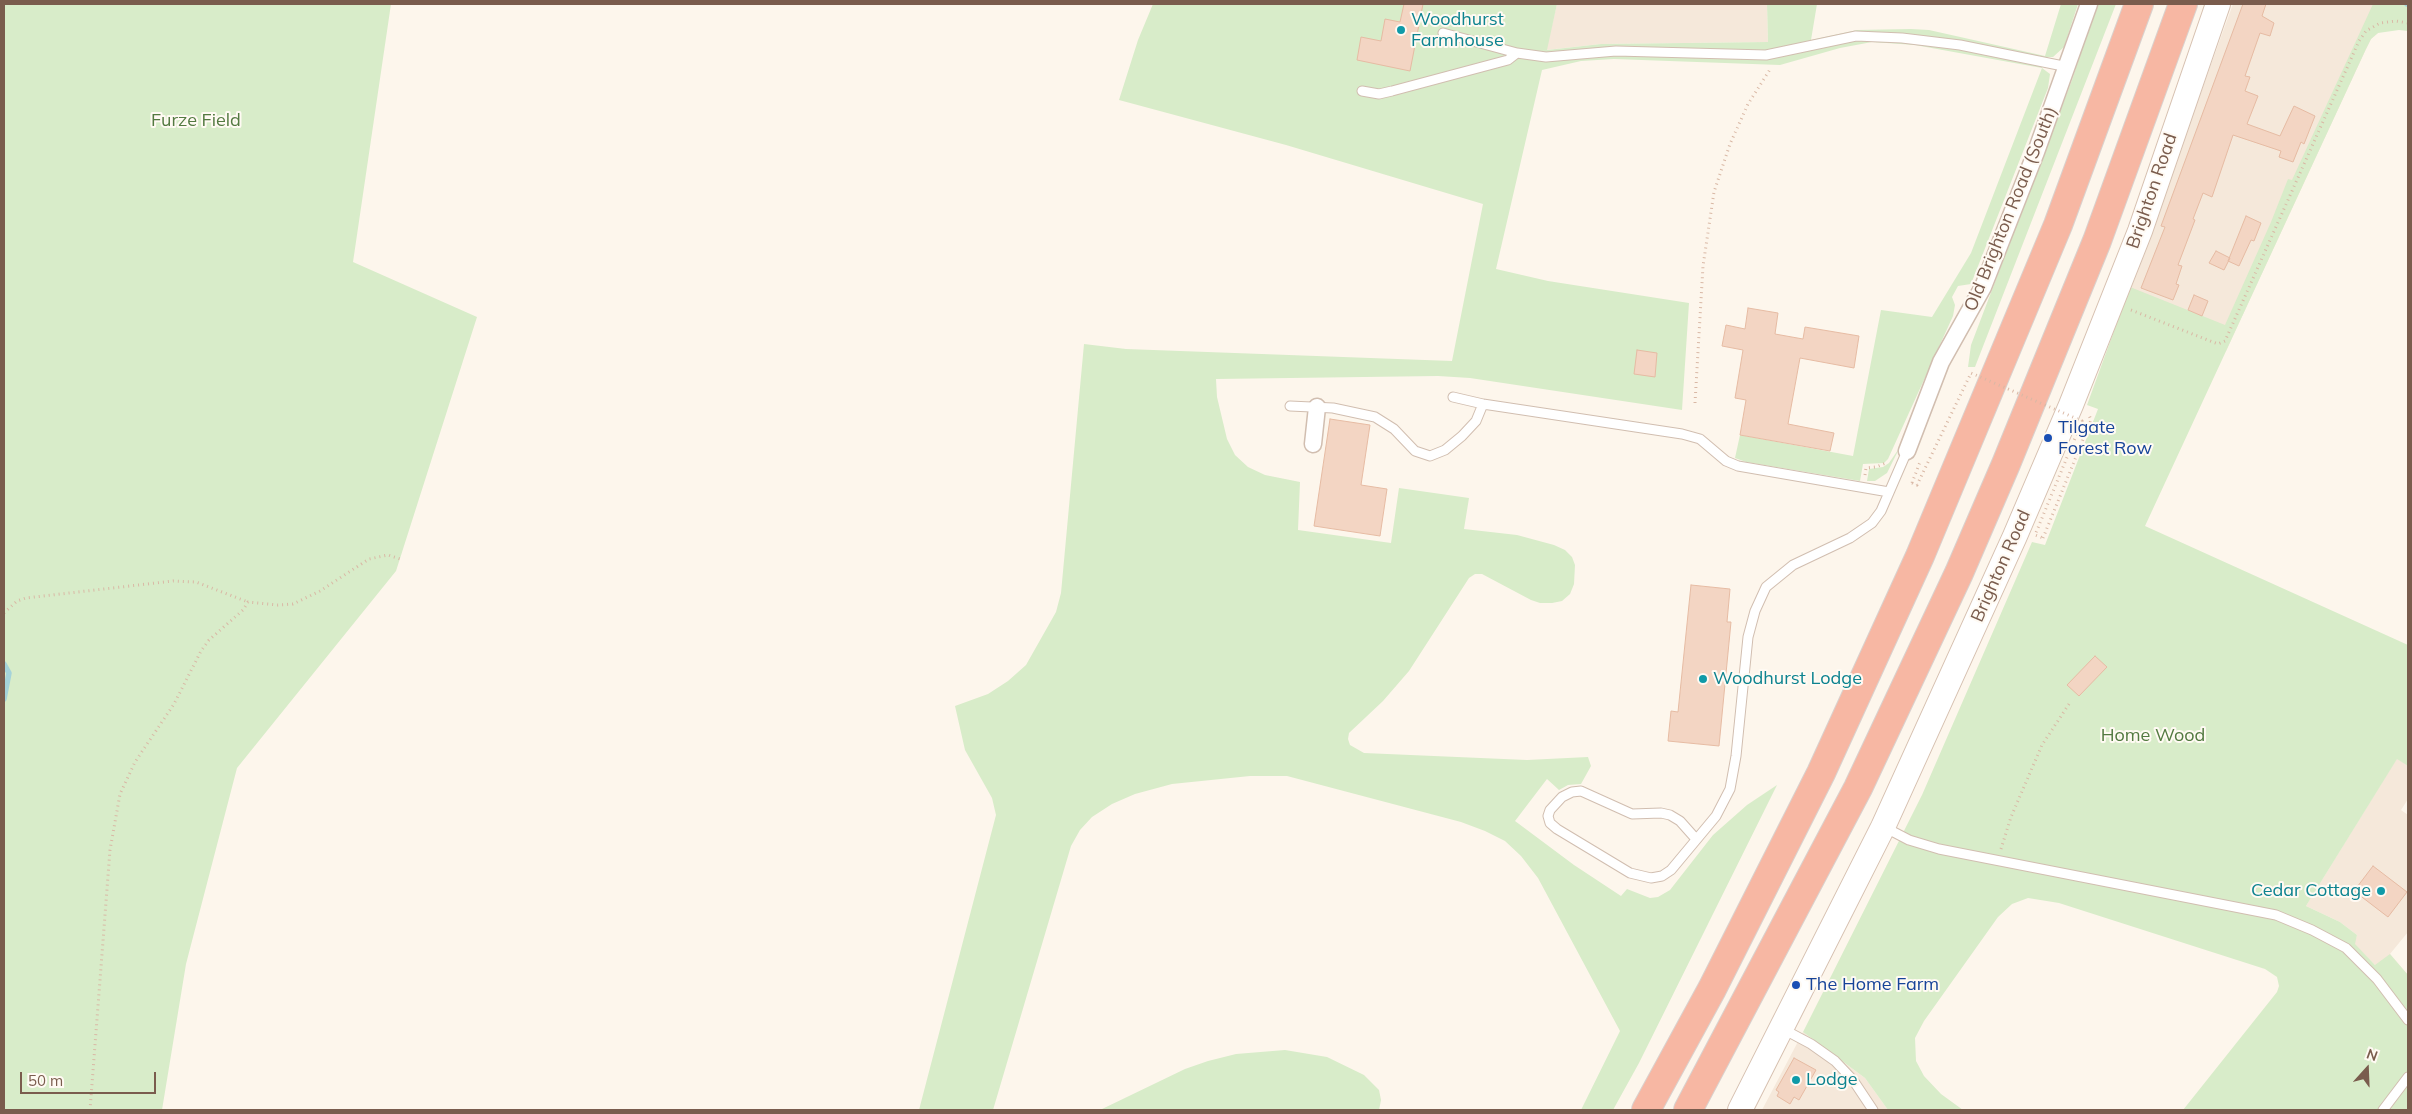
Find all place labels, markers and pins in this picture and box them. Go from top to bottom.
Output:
place label: Woodhurst Farmhouse [1411,9,1504,52]
marker: Woodhurst Farmhouse [1395,24,1407,36]
place label: Tilgate Forest Row [2058,417,2152,459]
marker: Tilgate Forest Row [2042,432,2054,444]
place label: Woodhurst Lodge [1713,668,1862,690]
marker: Woodhurst Lodge [1697,673,1709,685]
place label: Cedar Cottage [2251,880,2371,902]
marker: Cedar Cottage [2375,885,2387,897]
place label: The Home Farm [1806,974,1939,996]
marker: The Home Farm [1790,979,1802,991]
place label: Lodge [1806,1069,1857,1091]
marker: Lodge [1790,1074,1802,1086]

